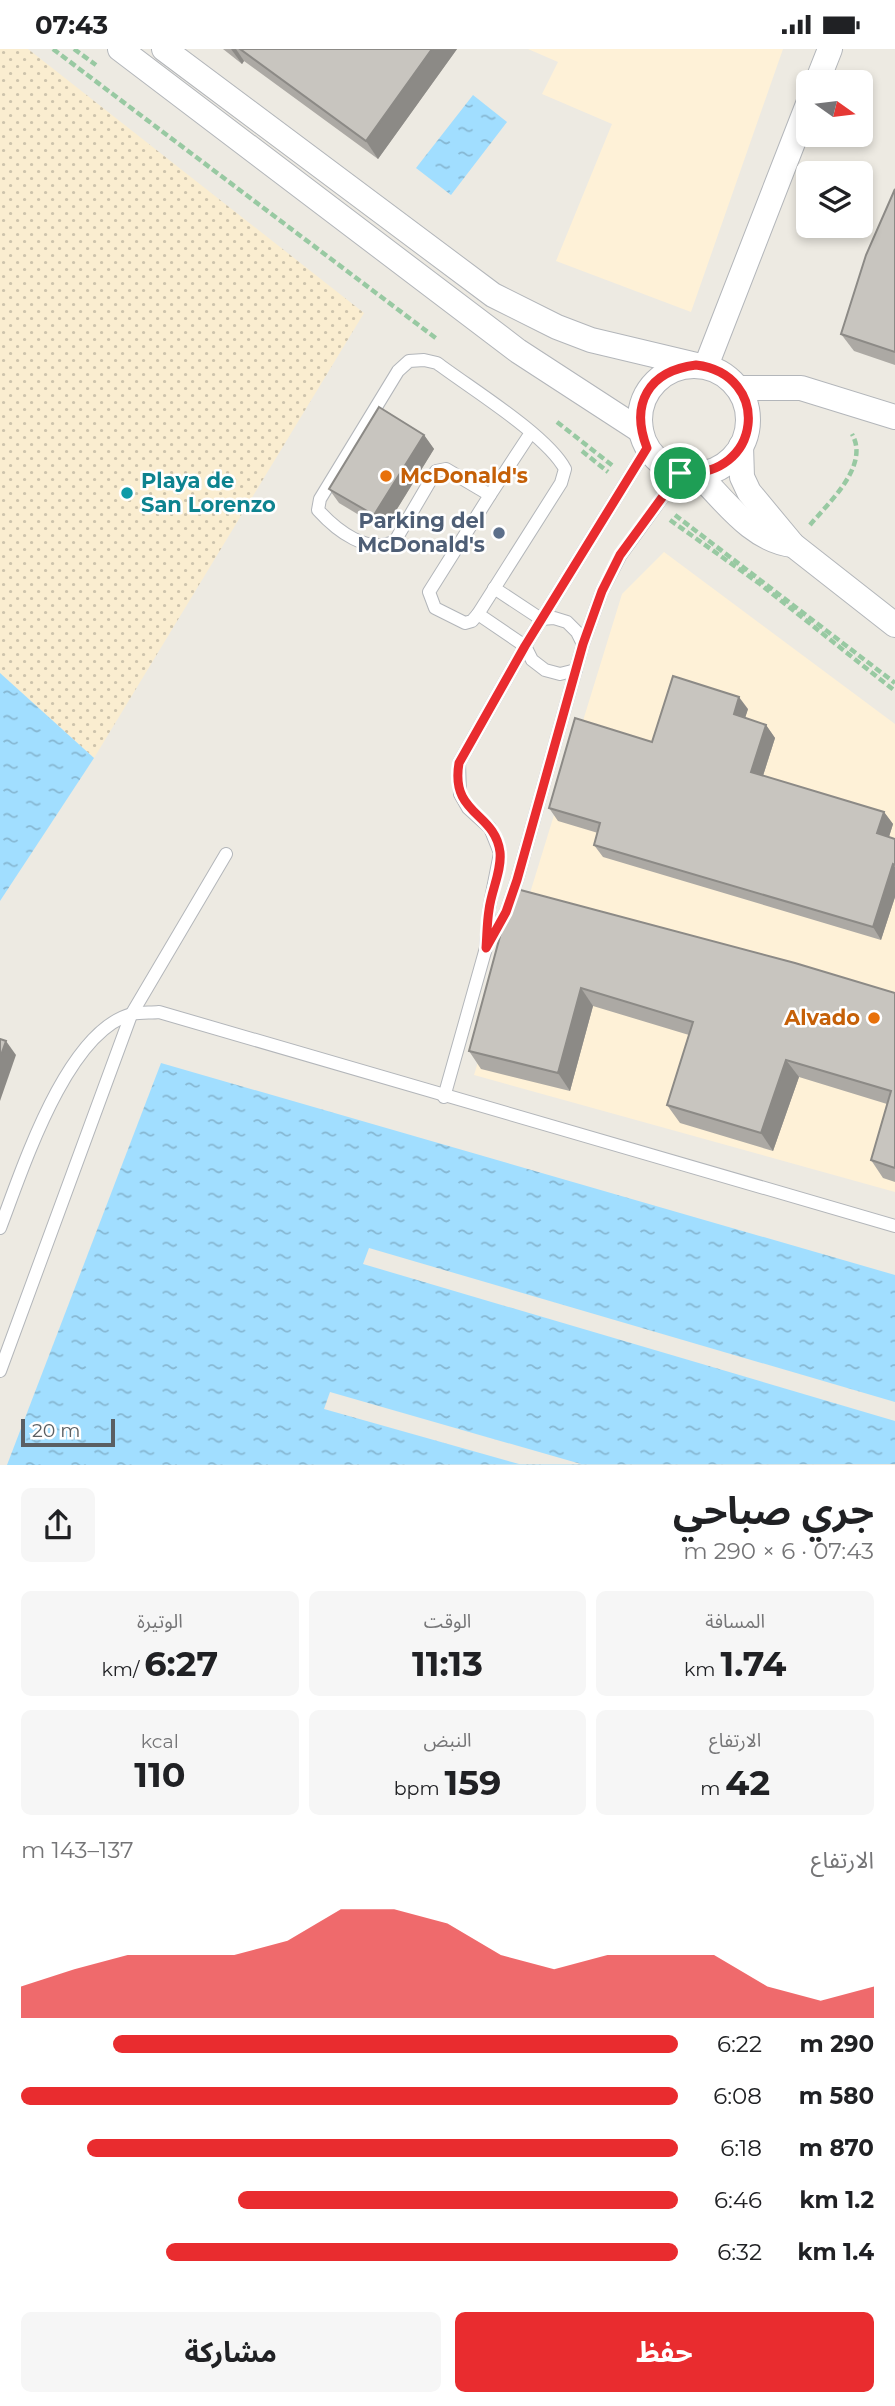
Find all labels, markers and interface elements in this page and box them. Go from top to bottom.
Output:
text: 07:43 [35,9,108,41]
north arrow [796,70,873,147]
map controls [796,70,873,238]
button: layers [796,161,873,238]
pin [650,443,710,503]
icon: arrive [661,454,699,492]
place label: McDonald's [400,463,528,488]
place label: Playa de San Lorenzo [141,468,276,517]
marker: McDonald's [378,468,394,484]
marker: Playa de San Lorenzo [119,485,135,501]
place label: Parking del McDonald's [357,508,485,557]
marker: Parking del McDonald's [491,525,507,541]
place label: Alvado [783,1005,860,1030]
marker: Alvado [866,1010,882,1026]
scale bar [21,1415,116,1447]
text: 20 m [32,1419,80,1442]
text: جري صباحي [673,1487,874,1534]
button: share [21,1488,95,1562]
text: 07:43 · 6 × 290 m [683,1537,874,1565]
text: الوتيرة [137,1610,183,1633]
text: الوقت [424,1610,471,1633]
text: المسافة [705,1610,765,1633]
text: 6:27 [144,1642,218,1685]
text: 11:13 [412,1642,483,1685]
text: 1.74 [720,1642,786,1685]
text: /km [102,1658,144,1681]
text: km [684,1658,720,1681]
text: النبض [423,1729,472,1752]
text: الارتفاع [709,1729,761,1752]
text: kcal [141,1730,179,1753]
text: 110 [134,1753,185,1796]
text: 159 [445,1761,501,1804]
text: 42 [725,1761,770,1804]
text: bpm [394,1777,445,1800]
text: m [700,1777,725,1800]
text: 137–143 m [21,1836,134,1864]
text: الارتفاع [811,1846,874,1874]
text: 6:22 [717,2030,762,2058]
text: 290 m [800,2030,874,2058]
text: 6:08 [713,2082,762,2110]
text: 580 m [799,2082,874,2110]
text: 6:18 [720,2134,762,2162]
text: 870 m [799,2134,874,2162]
text: 6:46 [714,2186,762,2214]
text: 1.2 km [800,2186,874,2214]
text: 6:32 [717,2238,762,2266]
text: 1.4 km [797,2238,874,2266]
button: مشاركة [21,2312,441,2392]
button: حفظ [455,2312,874,2392]

